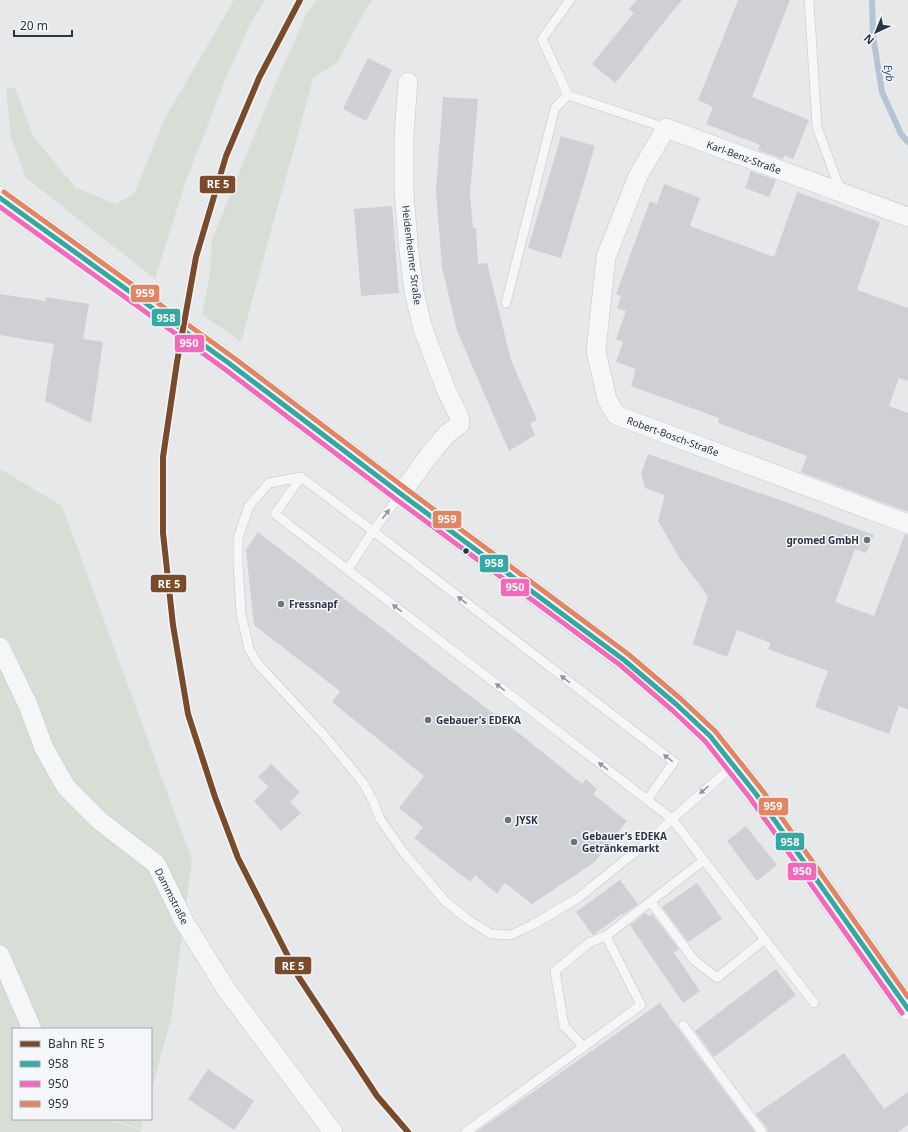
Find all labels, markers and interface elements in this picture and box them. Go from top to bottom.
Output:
scale bar [14,12,72,38]
north arrow [856,12,896,52]
text: 20 m [20,17,48,34]
text: N [860,31,877,48]
water label: Eyb [881,63,898,83]
street label: Karl-Benz-Straße [705,137,784,177]
line badge: RE 5 [199,175,236,194]
text: RE 5 [207,176,229,191]
street label: Heidenheimer Straße [399,204,425,306]
line badge: 959 [130,284,160,303]
text: 959 [136,285,154,300]
line badge: 958 [151,308,181,327]
text: 958 [157,310,175,325]
line badge: 950 [174,334,205,353]
text: 950 [180,335,198,350]
street label: Robert-Bosch-Straße [625,413,721,459]
one-way arrow [382,509,390,519]
line badge: 959 [432,510,462,529]
text: 959 [438,511,456,526]
place label: gromed GmbH [787,533,859,547]
marker: gromed GmbH [862,535,872,545]
unlabelled marker [461,546,471,556]
line badge: 958 [479,554,509,573]
text: 958 [485,555,503,570]
line badge: RE 5 [150,574,187,593]
text: RE 5 [158,576,180,591]
line badge: 950 [500,578,530,597]
text: 950 [506,579,524,594]
one-way arrow [457,595,468,604]
place label: Fressnapf [289,597,339,611]
marker: Fressnapf [276,599,286,609]
one-way arrow [392,603,403,612]
one-way arrow [560,675,571,683]
one-way arrow [494,683,505,692]
place label: Gebauer's EDEKA [436,713,521,727]
marker: Gebauer's EDEKA [423,715,433,725]
one-way arrow [663,754,674,762]
one-way arrow [598,762,609,771]
one-way arrow [699,786,710,795]
line badge: 959 [758,797,789,816]
text: 959 [764,798,782,813]
place label: JYSK [515,813,538,827]
marker: JYSK [503,815,513,825]
place label: Gebauer's EDEKA Getränkemarkt [582,829,667,855]
line badge: 958 [775,832,805,851]
text: 958 [781,834,799,849]
marker: Gebauer's EDEKA Getränkemarkt [569,837,579,847]
line badge: 950 [787,862,817,881]
text: 950 [793,863,811,878]
street label: Dammstraße [152,865,192,927]
line badge: RE 5 [274,956,312,975]
text: RE 5 [282,958,304,973]
legend [12,1028,152,1120]
text: Bahn RE 5 [48,1035,105,1052]
text: 958 [48,1055,69,1072]
text: 950 [48,1075,69,1092]
text: 959 [48,1095,69,1112]

